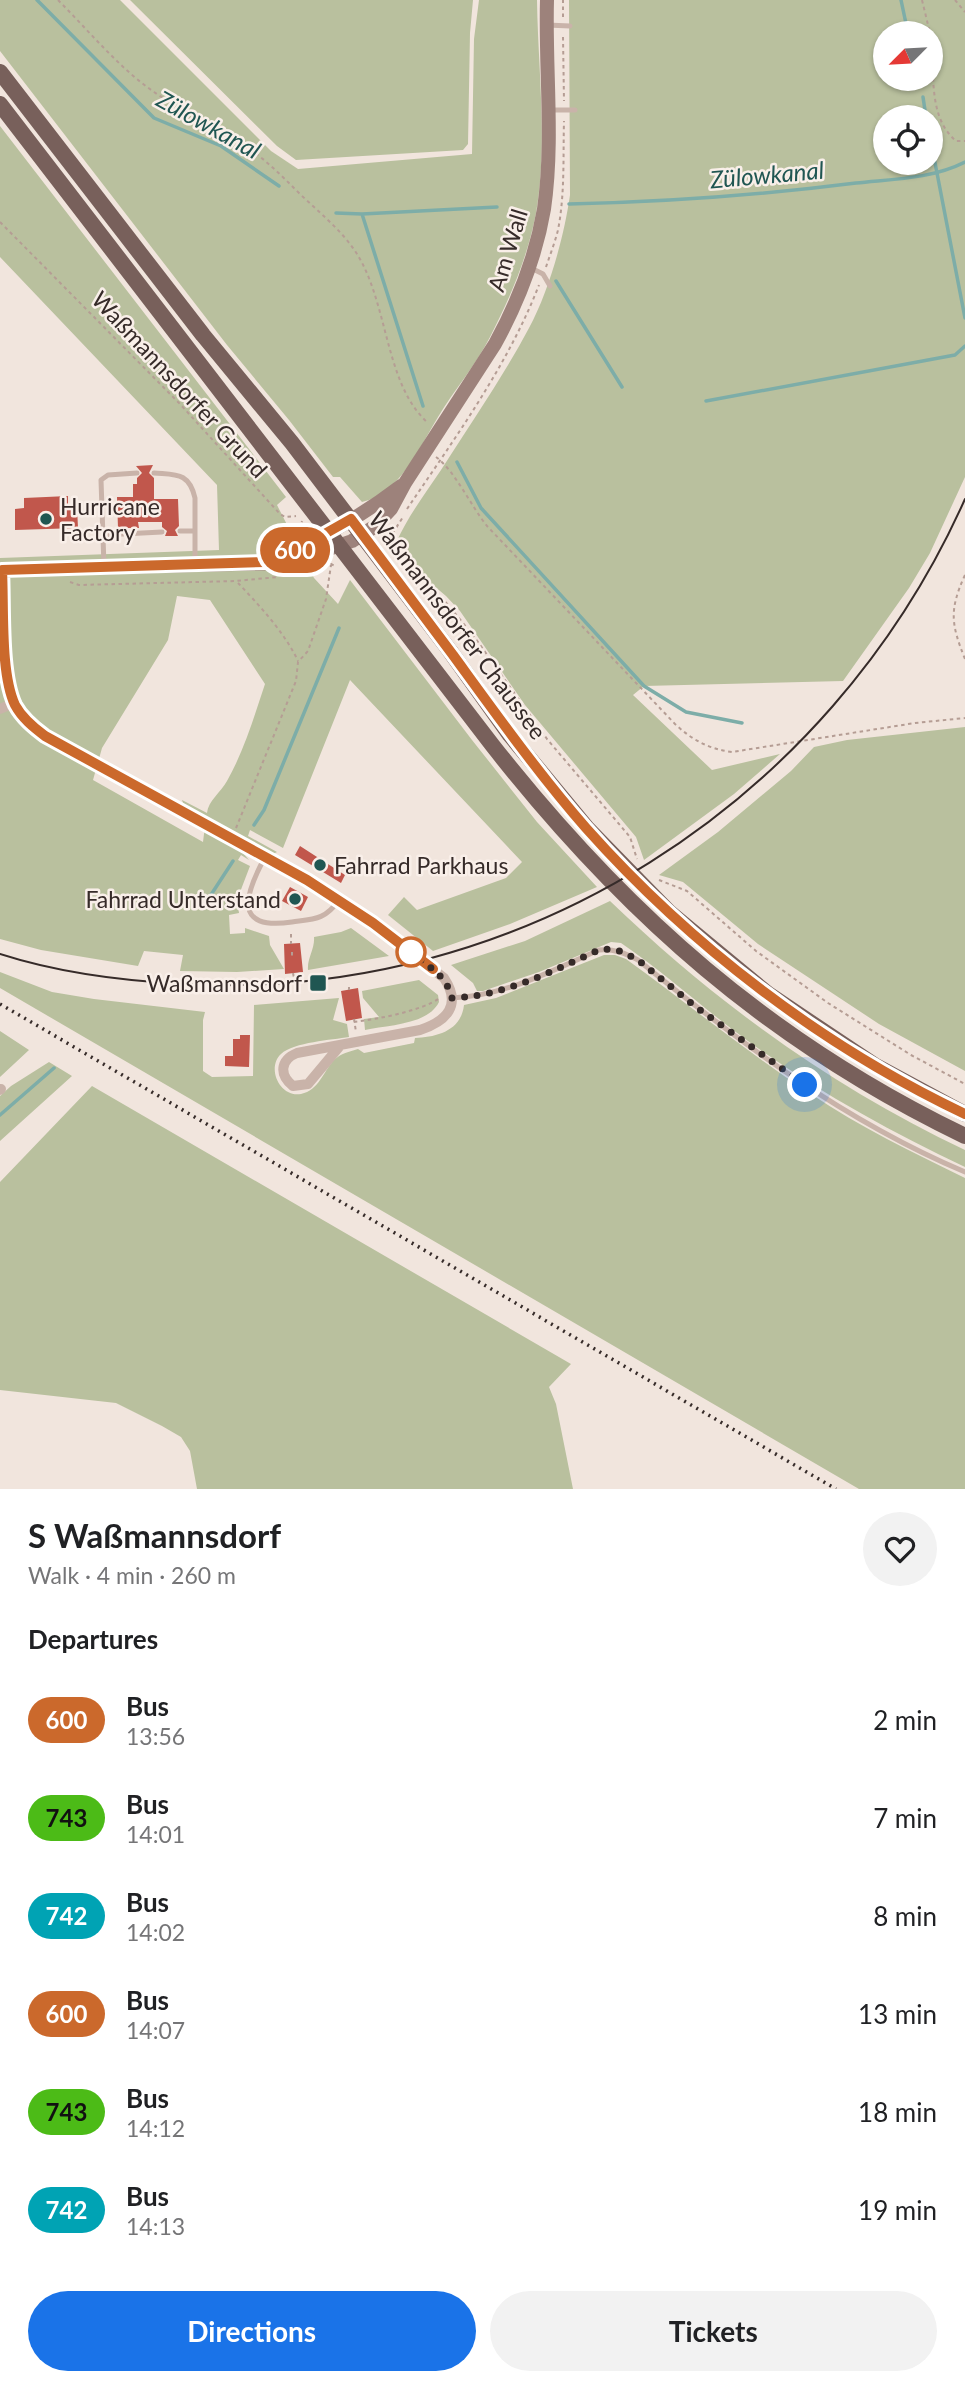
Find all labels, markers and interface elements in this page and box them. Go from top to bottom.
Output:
north arrow [873,21,943,91]
map controls [873,21,943,175]
water label: Zülowkanal [151,83,266,165]
button: locate [873,105,943,175]
water label: Zülowkanal [708,155,826,194]
street label: Am Wall [481,205,533,295]
street label: Waßmannsdorfer Grund [86,285,274,483]
place label: Hurricane Factory [60,492,160,546]
street label: Waßmannsdorfer Chaussee [363,506,553,744]
marker: Hurricane Factory [38,511,54,527]
line badge: 600 [255,527,335,573]
text: 600 [274,535,316,564]
place label: Fahrrad Parkhaus [334,851,508,879]
marker: Fahrrad Parkhaus [312,857,328,873]
place label: Fahrrad Unterstand [85,885,281,913]
marker: Fahrrad Unterstand [287,891,303,907]
unlabelled marker [396,937,426,967]
place label: Waßmannsdorf [146,969,302,997]
marker: Waßmannsdorf [308,973,328,993]
your location [787,1067,822,1102]
button: heart [863,1512,937,1586]
text: S Waßmannsdorf [28,1515,281,1555]
text: Walk · 4 min · 260 m [28,1561,236,1589]
text: Departures [28,1623,158,1655]
text: Bus [126,1690,169,1722]
text: 2 min [873,1704,937,1736]
text: 600 [46,1705,87,1734]
text: 13:56 [126,1722,185,1750]
text: Bus [126,1788,169,1820]
text: 7 min [873,1802,937,1834]
text: 743 [46,1803,87,1832]
text: 14:01 [126,1820,185,1848]
text: Bus [126,1886,169,1918]
text: 8 min [873,1900,937,1932]
text: 742 [46,1901,87,1930]
text: 14:02 [126,1918,185,1946]
text: Bus [126,1984,169,2016]
text: 13 min [858,1998,937,2030]
text: 600 [46,1999,87,2028]
text: 14:07 [126,2016,185,2044]
text: Bus [126,2082,169,2114]
text: 18 min [858,2096,937,2128]
text: 743 [46,2097,87,2126]
text: 14:12 [126,2114,185,2142]
text: Bus [126,2180,169,2212]
text: 19 min [858,2194,937,2226]
text: 742 [46,2195,87,2224]
text: 14:13 [126,2212,185,2240]
button: Directions [28,2291,476,2371]
button: Tickets [490,2291,937,2371]

